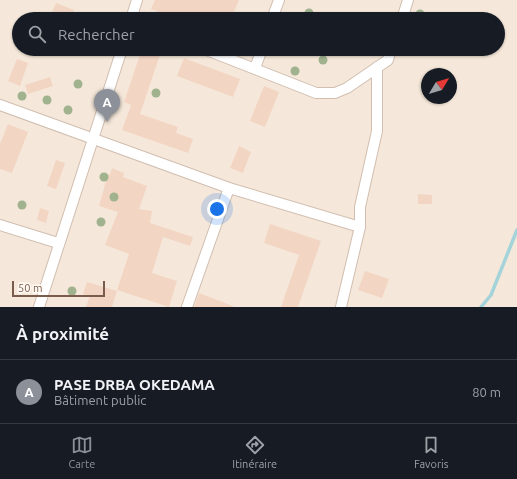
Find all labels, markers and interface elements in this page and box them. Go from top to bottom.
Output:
search box [12,12,505,56]
icon: search [26,23,48,45]
text: Rechercher [58,26,135,43]
north arrow [421,68,457,104]
pin: A [94,89,120,122]
your location [207,199,227,219]
scale bar [12,279,105,298]
text: 50 m [18,282,42,294]
text: À proximité [16,324,109,343]
text: PASE DRBA OKEDAMA [54,376,215,393]
text: A [24,385,34,399]
text: 80 m [472,385,501,399]
text: Bâtiment public [54,393,146,407]
tab: Carte [68,434,95,470]
tab: Itinéraire [232,434,277,470]
tab: Favoris [414,434,449,470]

